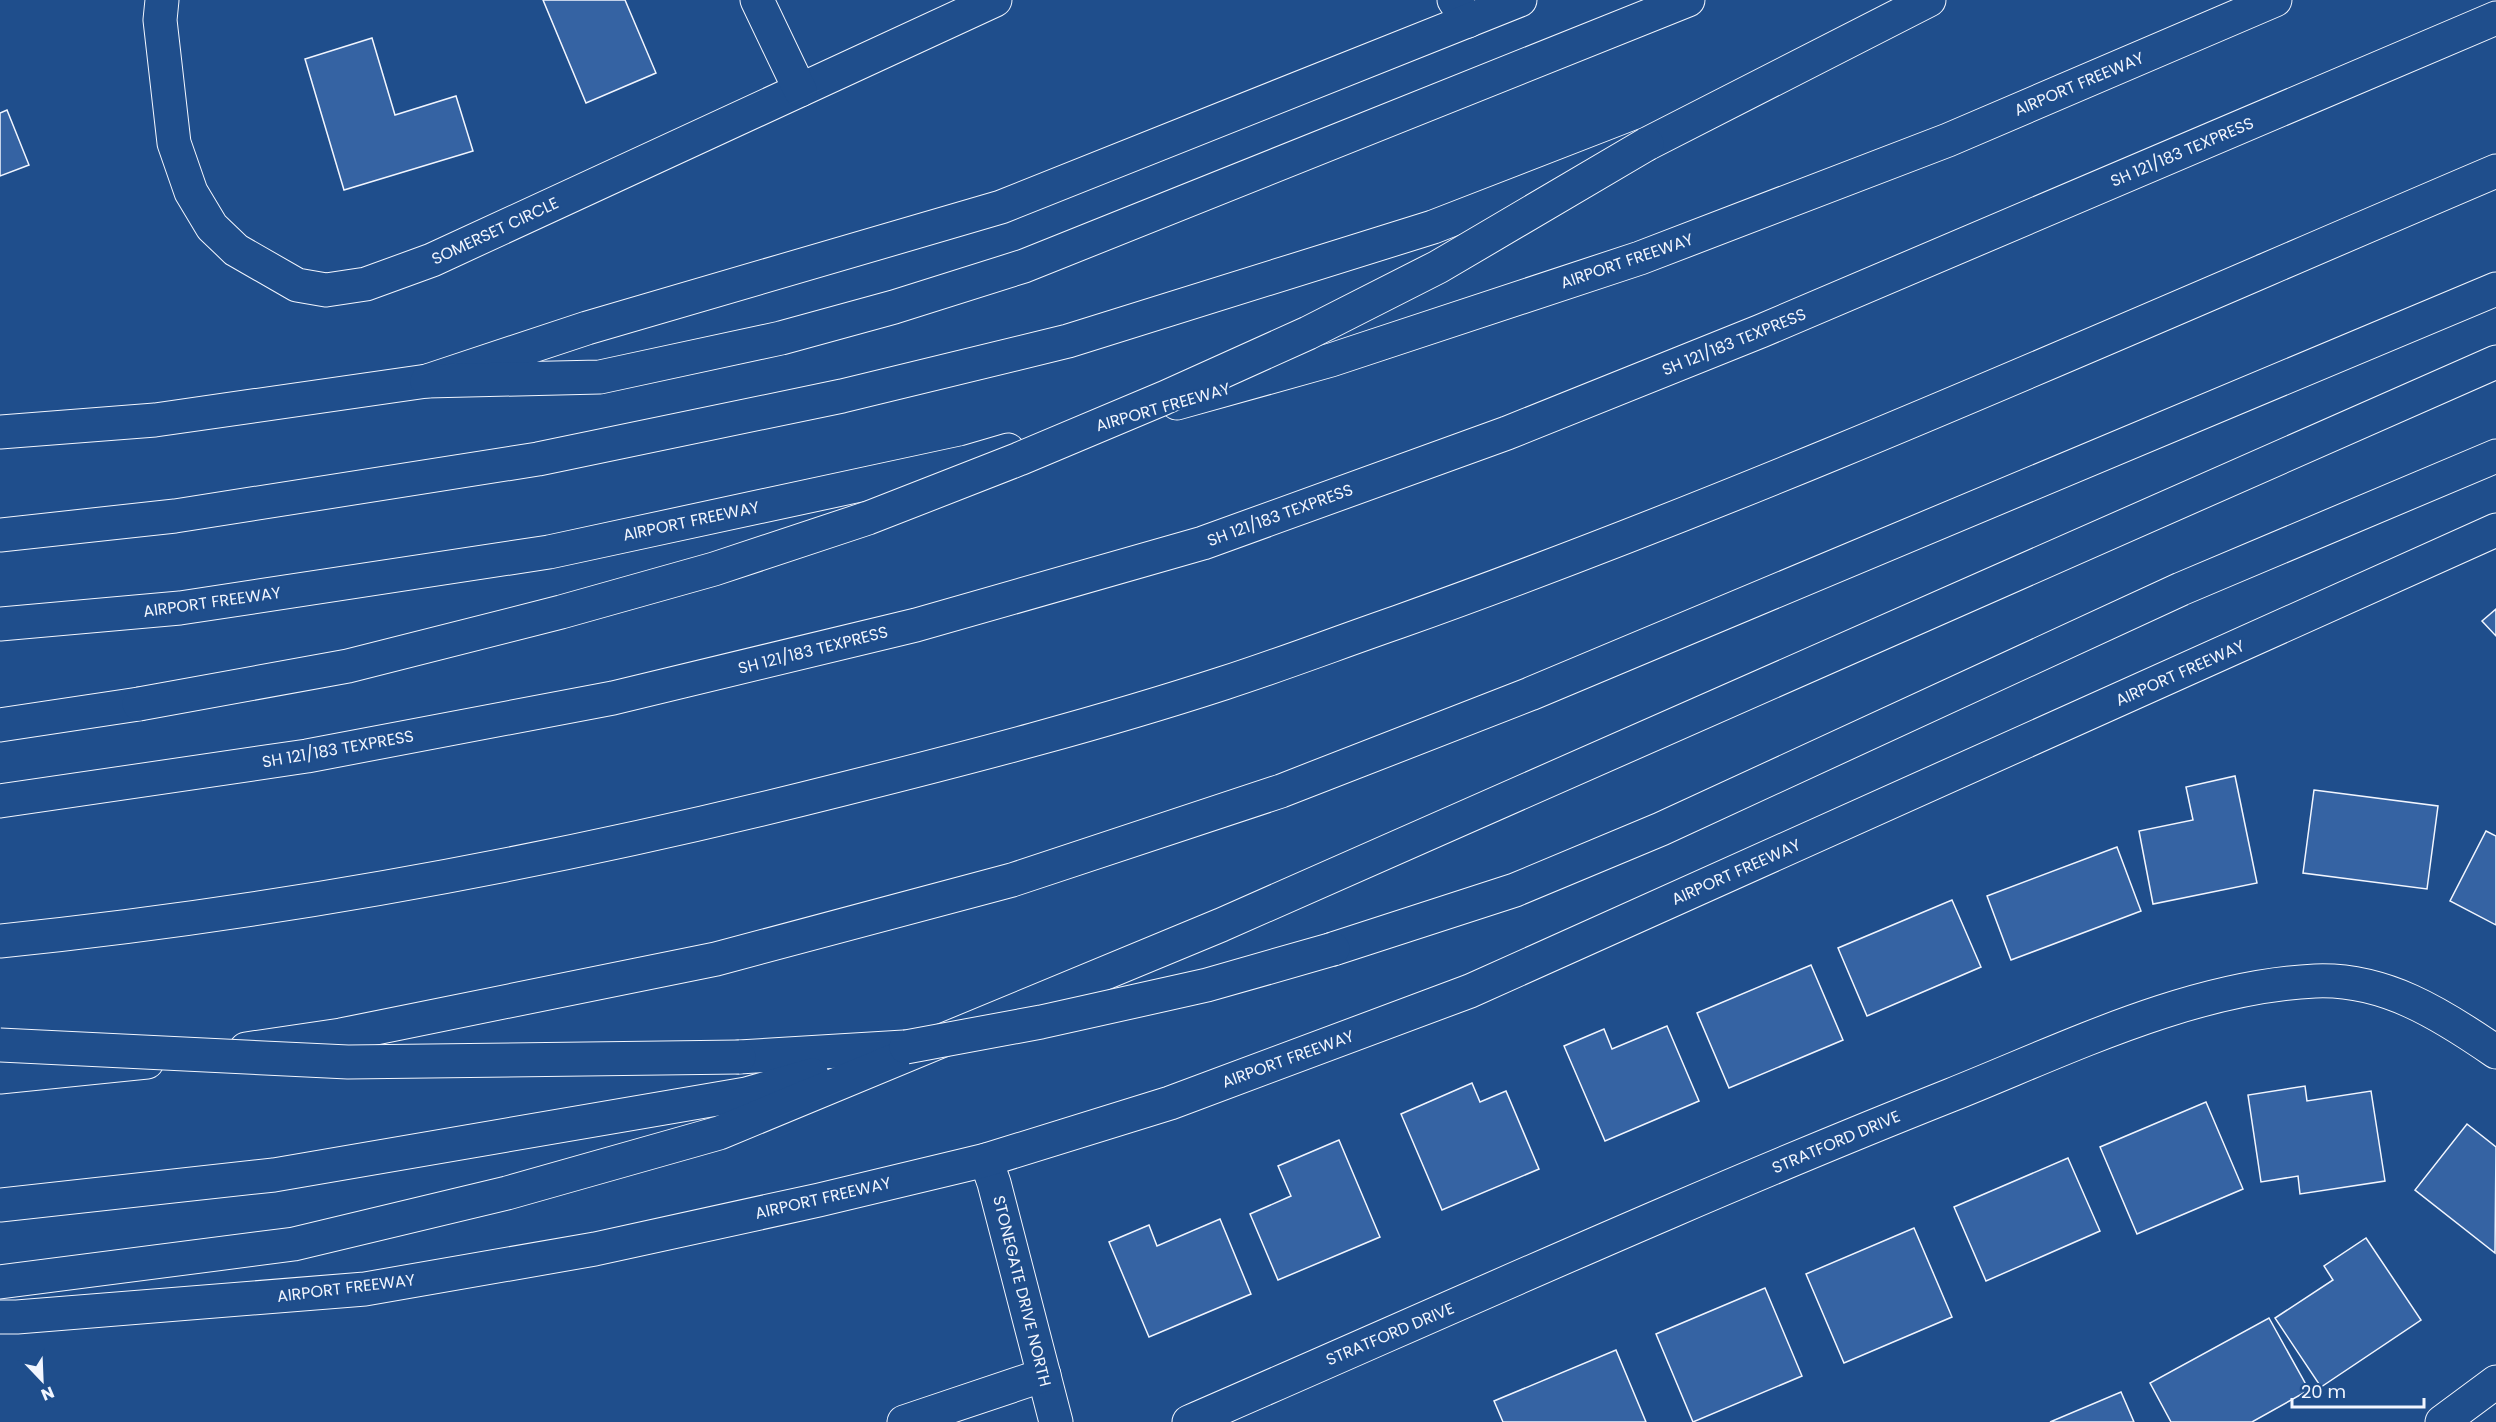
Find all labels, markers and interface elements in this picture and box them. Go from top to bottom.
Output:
street label: AIRPORT FREEWAY [2011,46,2148,122]
street label: SH 121/183 TEXPRESS [2107,111,2257,193]
street label: SOMERSET CIRCLE [428,191,562,271]
street label: AIRPORT FREEWAY [1558,227,1697,294]
street label: SH 121/183 TEXPRESS [1659,303,1809,381]
street label: AIRPORT FREEWAY [1093,377,1234,437]
street label: SH 121/183 TEXPRESS [1204,478,1356,552]
street label: AIRPORT FREEWAY [621,495,762,547]
street label: AIRPORT FREEWAY [142,581,283,623]
street label: SH 121/183 TEXPRESS [736,620,890,680]
street label: AIRPORT FREEWAY [2112,634,2249,712]
street label: SH 121/183 TEXPRESS [260,724,416,774]
street label: AIRPORT FREEWAY [1668,833,1805,911]
street label: AIRPORT FREEWAY [1219,1024,1358,1094]
street label: STRATFORD DRIVE [1768,1105,1904,1179]
street label: AIRPORT FREEWAY [753,1171,894,1225]
street label: STONEGATE DRIVE NORTH [987,1193,1057,1389]
street label: AIRPORT FREEWAY [276,1268,417,1308]
street label: STRATFORD DRIVE [1322,1297,1458,1371]
north arrow [12,1350,72,1410]
scale bar [2292,1371,2424,1409]
text: 20 m [2301,1379,2346,1404]
text: N [38,1380,58,1406]

